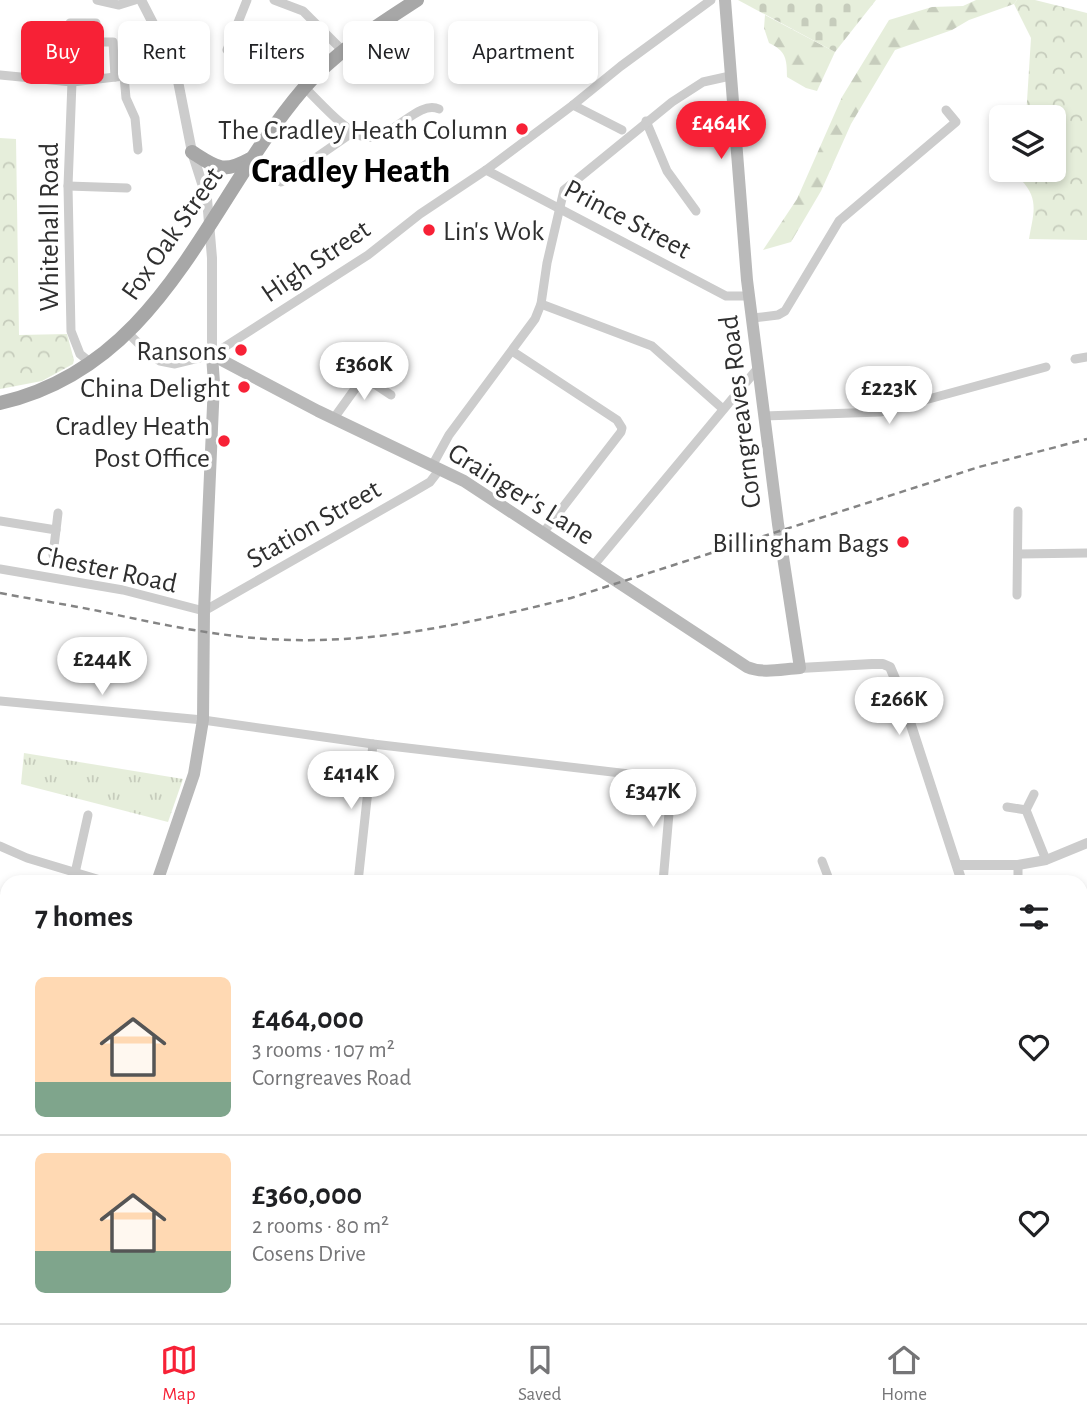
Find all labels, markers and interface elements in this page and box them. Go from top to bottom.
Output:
chip: Buy [21,21,104,84]
chip: Rent [118,21,210,84]
chip: Filters [224,21,329,84]
chip: New [343,21,434,84]
chip: Apartment [448,21,598,84]
pin: £464K [672,102,770,161]
map controls [989,105,1066,182]
button: layers [989,105,1066,182]
text: £464K [692,112,750,135]
place label: The Cradley Heath Column [218,117,508,145]
marker: The Cradley Heath Column [514,121,530,137]
street label: Whitehall Road [36,142,64,312]
district label: Cradley Heath [252,154,450,189]
street label: Fox Oak Street [117,162,229,306]
street label: Prince Street [559,175,695,265]
street label: High Street [257,215,376,308]
place label: Lin's Wok [443,218,544,246]
marker: Lin's Wok [421,222,437,238]
street label: Corngreaves Road [715,314,767,510]
place label: Ransons [136,338,227,366]
marker: Ransons [233,342,249,358]
pin: £360K [315,342,413,402]
text: £360K [336,353,392,376]
pin: £223K [840,366,938,426]
place label: China Delight [80,375,230,403]
text: £223K [861,377,917,400]
marker: China Delight [236,379,252,395]
place label: Cradley Heath Post Office [55,413,210,473]
marker: Cradley Heath Post Office [216,433,232,449]
street label: Grainger's Lane [443,439,599,551]
street label: Station Street [242,475,386,574]
place label: Billingham Bags [712,530,889,558]
marker: Billingham Bags [895,534,911,550]
street label: Chester Road [34,541,180,599]
pin: £244K [53,638,151,697]
text: £244K [73,648,131,671]
pin: £266K [850,678,948,737]
text: £266K [871,688,927,711]
pin: £414K [302,752,400,811]
text: £414K [323,762,379,785]
pin: £347K [604,770,702,829]
text: £347K [625,780,681,803]
icon: filters [1015,898,1053,936]
text: 7 homes [35,902,133,932]
text: £464,000 [252,1004,364,1034]
icon: home [91,1005,175,1089]
icon: heart [1015,1028,1053,1066]
text: 3 rooms · 107 m² [252,1039,395,1062]
text: Corngreaves Road [252,1067,411,1090]
text: £360,000 [252,1180,362,1210]
icon: home [91,1181,175,1265]
icon: heart [1015,1204,1053,1242]
text: 2 rooms · 80 m² [252,1215,389,1238]
text: Cosens Drive [252,1243,366,1266]
tab: Map [160,1341,198,1406]
tab: Saved [518,1341,561,1406]
tab: Home [881,1341,927,1406]

